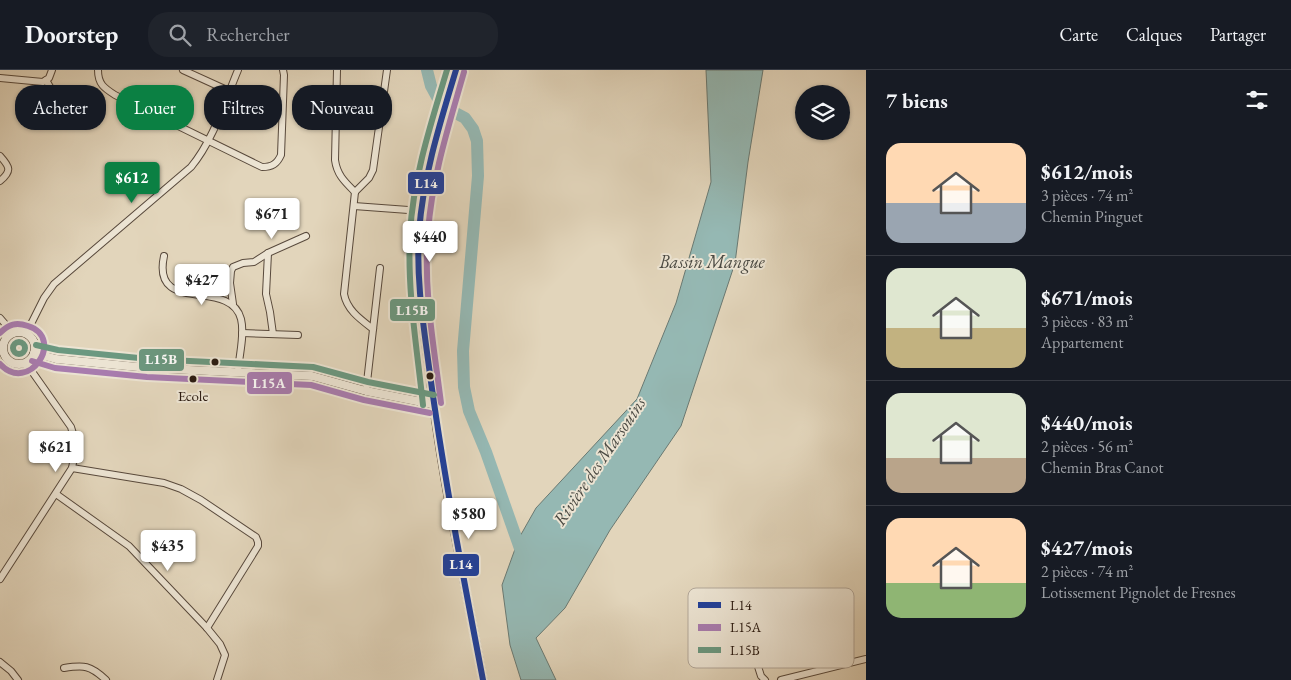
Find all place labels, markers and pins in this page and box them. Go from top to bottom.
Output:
pin: $612 [102,162,162,204]
pin: $671 [242,198,302,240]
pin: $440 [400,220,460,263]
pin: $427 [172,264,232,306]
unlabelled marker [210,357,220,367]
unlabelled marker [425,371,435,381]
marker: Ecole [188,374,198,384]
place label: Ecole [178,386,208,405]
pin: $621 [26,430,86,473]
pin: $580 [439,498,499,540]
pin: $435 [138,530,198,572]

